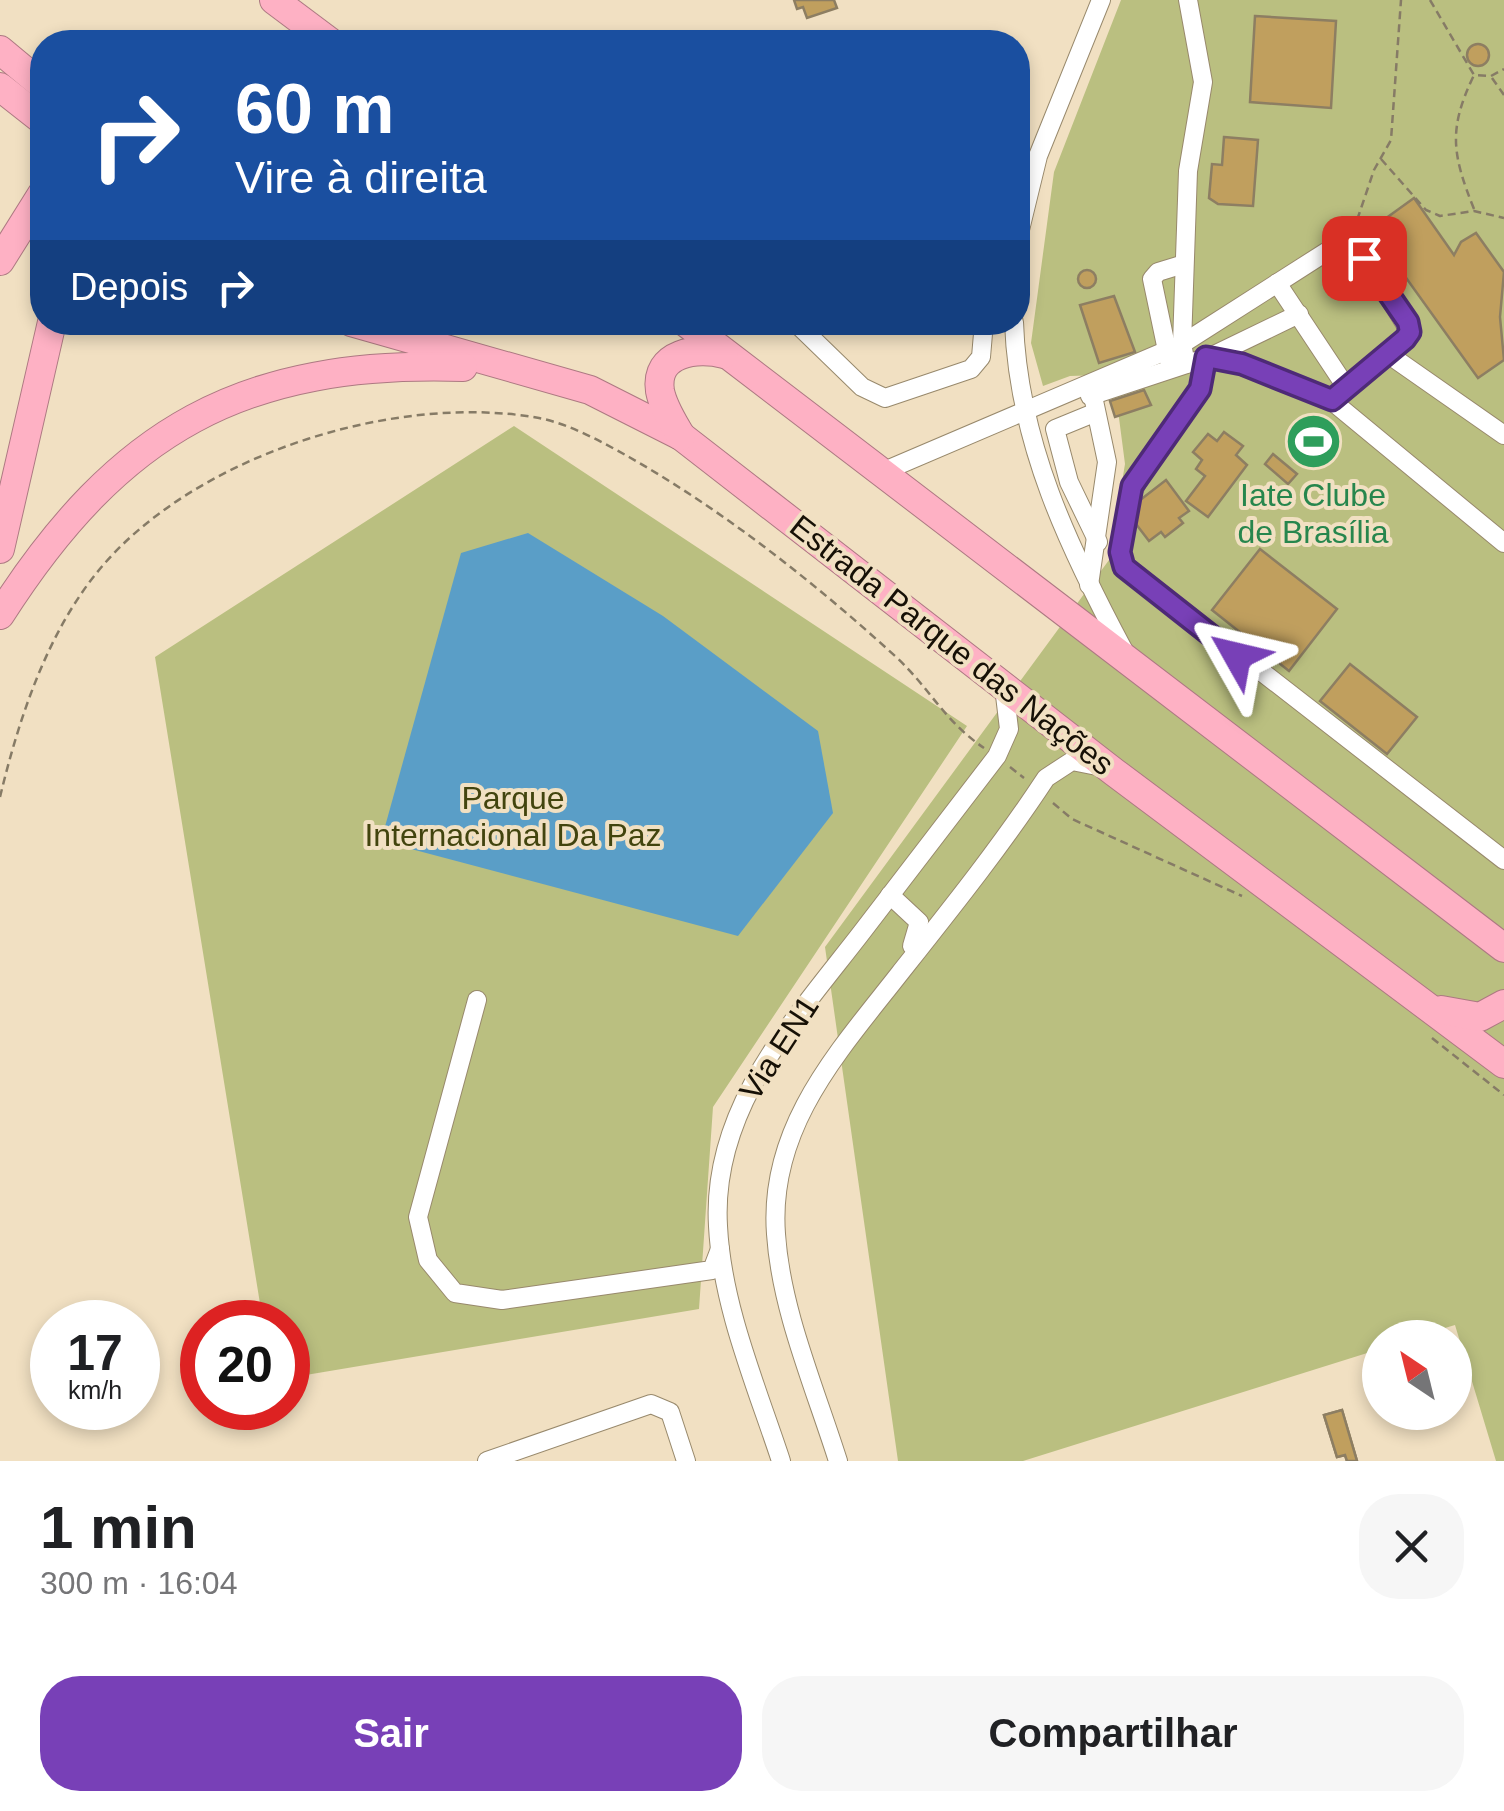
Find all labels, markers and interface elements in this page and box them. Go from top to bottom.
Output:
icon: right [70,70,200,200]
text: 60 m [235,70,395,148]
text: Vire à direita [235,152,487,203]
pin [1322,216,1407,301]
icon: arrive [1337,231,1392,286]
icon: right [208,260,263,315]
text: Depois [70,266,188,308]
sports icon: Iate Clube de Brasília [1283,411,1343,471]
place label: Iate Clube de Brasília [1237,477,1389,550]
street label: Estrada Parque das Nações [783,508,1121,782]
position arrow [1185,604,1289,708]
park label: Parque Internacional Da Paz [364,780,662,853]
street label: Via EN1 [732,989,826,1107]
speed limit sign: 20 [180,1300,310,1430]
north arrow [1362,1320,1472,1430]
map controls [1362,1320,1472,1430]
text: 17 [67,1325,123,1381]
text: km/h [68,1376,122,1404]
text: 1 min [40,1494,197,1561]
button: close [1359,1494,1464,1599]
text: 300 m · 16:04 [40,1565,237,1601]
button: Sair [40,1676,742,1791]
button: Compartilhar [762,1676,1464,1791]

